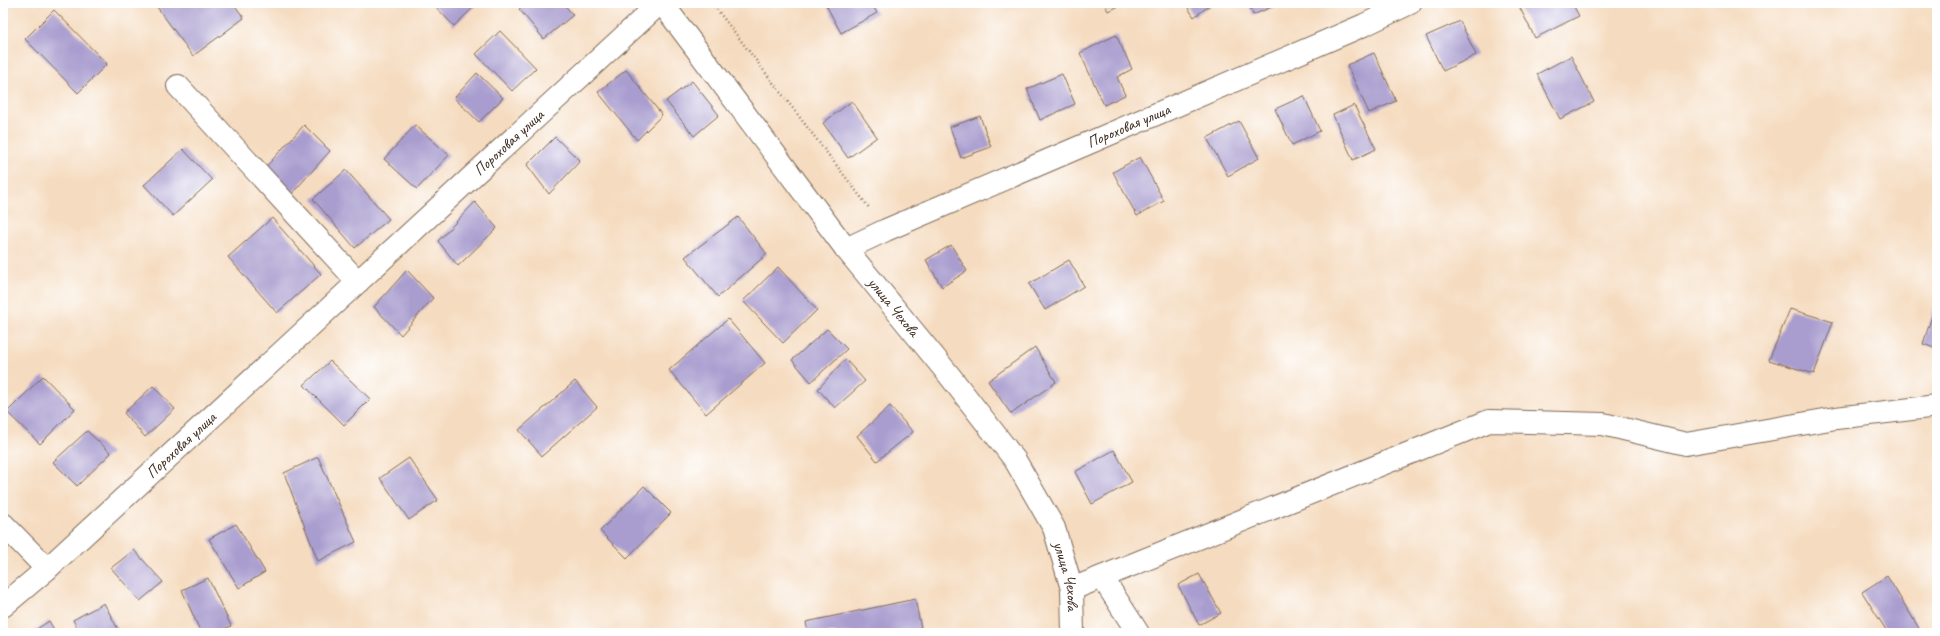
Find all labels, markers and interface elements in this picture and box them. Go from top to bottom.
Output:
street label: Пороховая улица [1084,99,1174,153]
street label: Пороховая улица [469,104,549,180]
street label: улица Чехова [863,272,924,342]
street label: Пороховая улица [142,407,222,483]
street label: улица Чехова [1048,538,1083,613]

